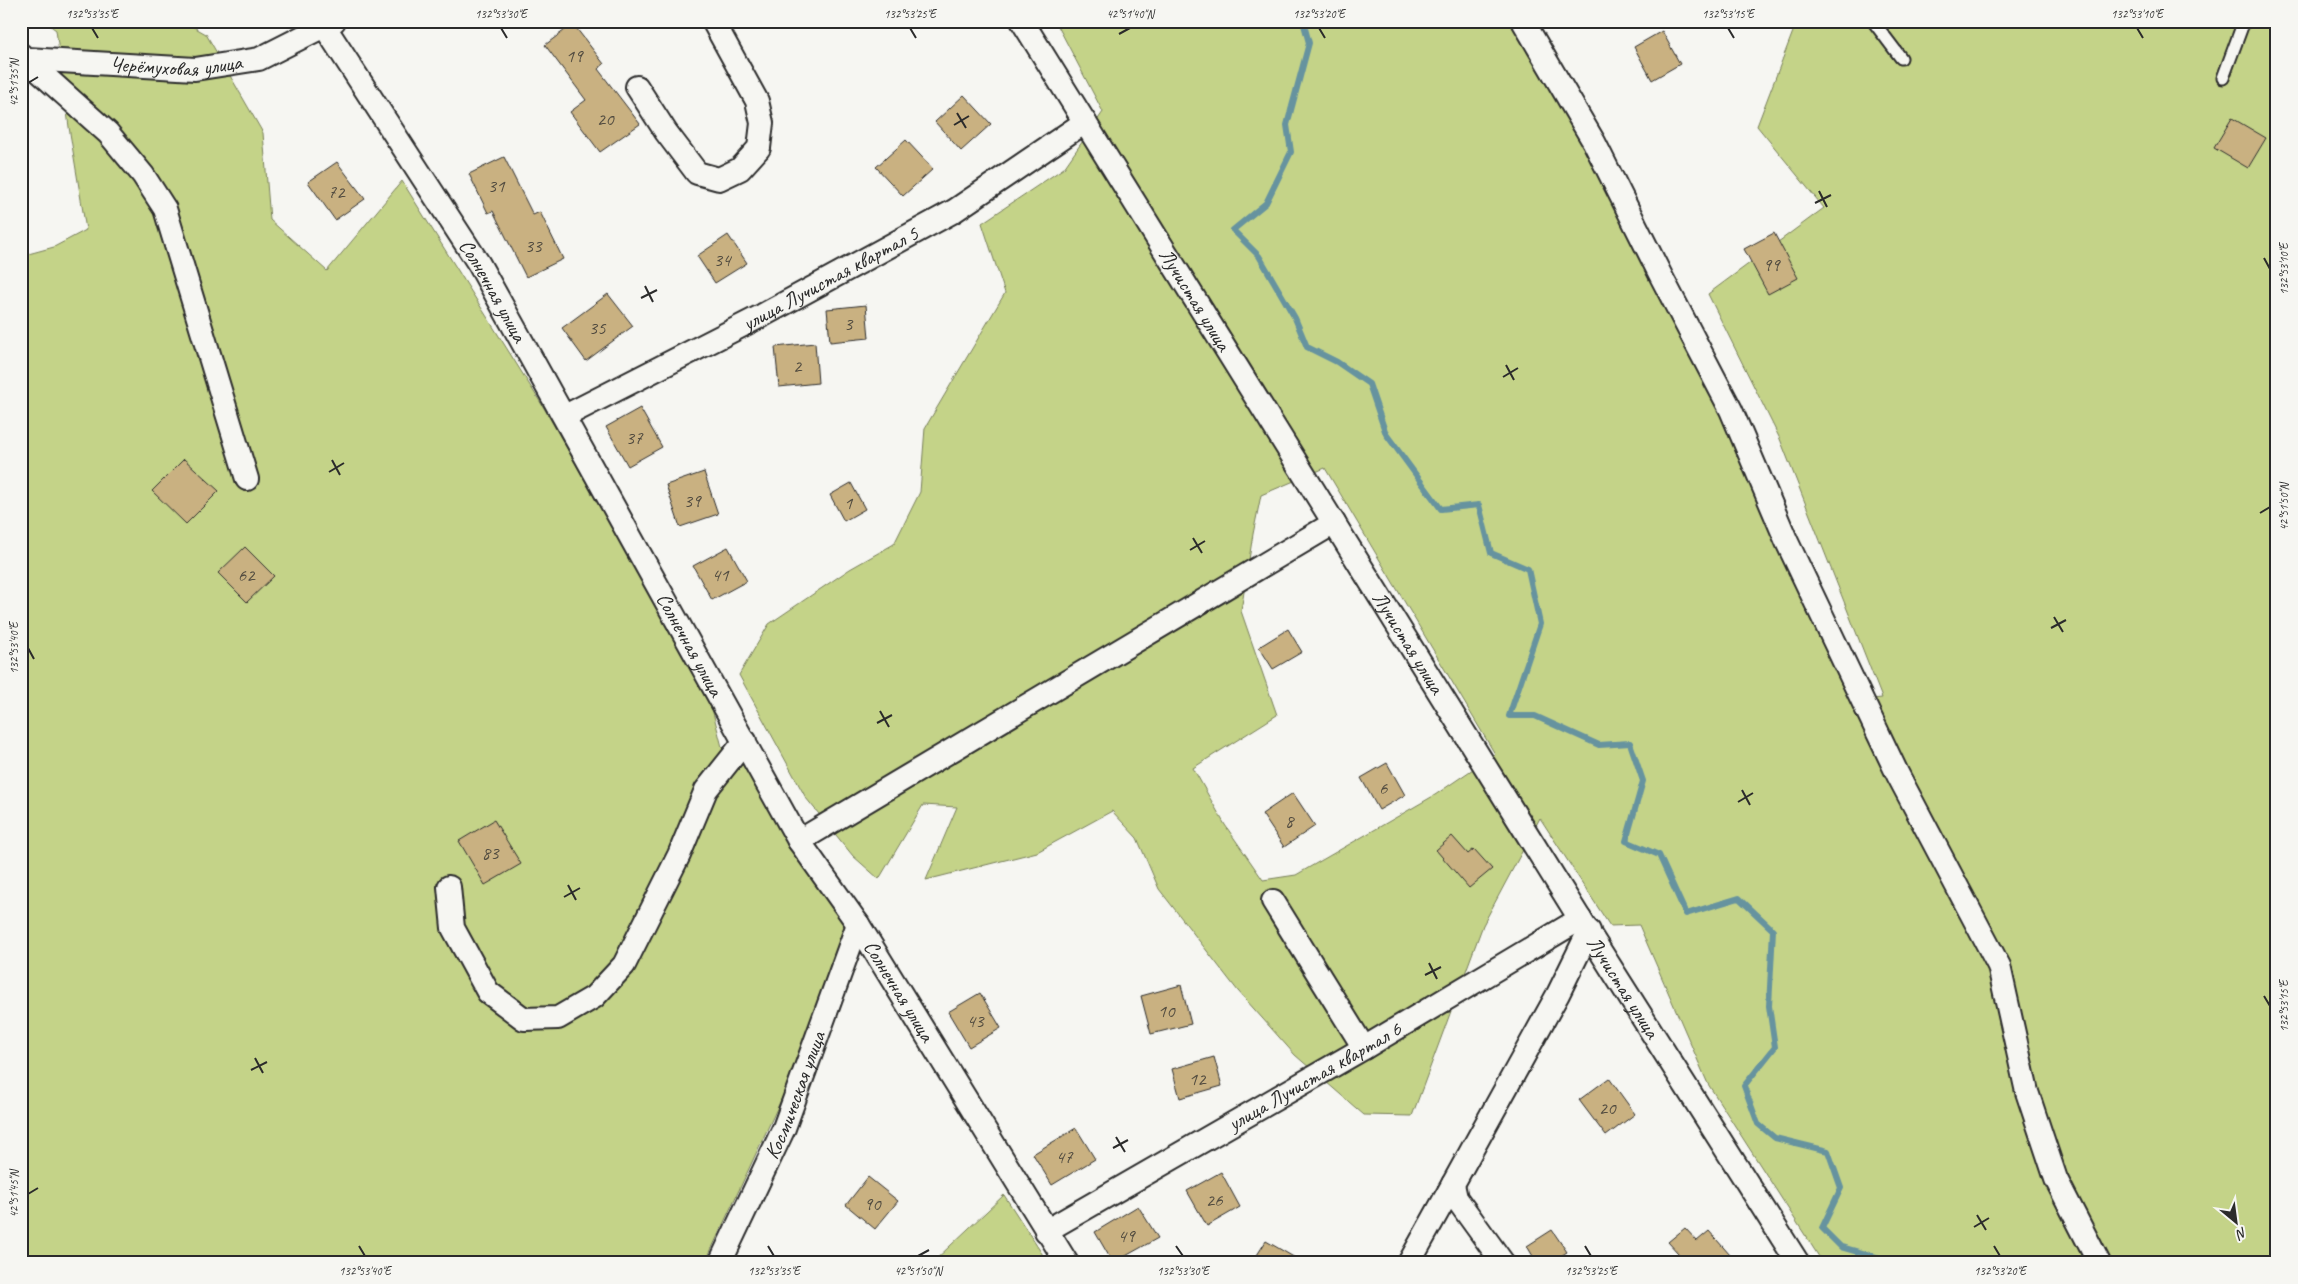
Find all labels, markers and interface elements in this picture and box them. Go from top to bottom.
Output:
text: 132°53'35"E [66,6,120,22]
text: 132°53'30"E [475,6,529,22]
text: 132°53'25"E [884,6,938,22]
text: 42°51'40"N [1106,6,1155,22]
text: 132°53'20"E [1293,6,1347,22]
text: 132°53'15"E [1702,6,1756,22]
text: 132°53'10"E [2111,6,2165,22]
house number: 19 [565,44,584,68]
street label: Черёмуховая улица [109,49,246,82]
text: 42°51'35"N [6,58,22,107]
house number: 20 [596,107,615,131]
house number: 31 [487,174,506,198]
house number: 72 [327,180,346,204]
street label: улица Лучистая квартал 5 [736,219,924,337]
street label: Солнечная улица [453,234,534,348]
house number: 33 [524,234,543,258]
text: 132°53'10"E [2276,241,2292,295]
street label: Лучистая улица [1153,243,1238,357]
house number: 34 [713,248,733,272]
house number: 99 [1762,253,1781,277]
house number: 3 [844,312,854,336]
house number: 35 [588,316,607,340]
house number: 2 [793,354,803,378]
house number: 37 [625,426,644,450]
text: 42°51'50"N [2276,482,2292,531]
house number: 39 [683,489,702,513]
house number: 1 [844,491,854,515]
house number: 62 [237,563,256,587]
house number: 41 [711,563,730,587]
street label: Лучистая улица [1367,587,1451,700]
street label: Солнечная улица [651,588,730,703]
text: 132°53'40"E [6,620,22,674]
house number: 6 [1379,776,1389,800]
house number: 8 [1285,809,1296,833]
house number: 83 [481,841,500,865]
street label: Лучистая улица [1581,931,1666,1045]
street label: Солнечная улица [858,935,941,1048]
text: 132°53'15"E [2276,978,2292,1032]
house number: 10 [1157,999,1176,1023]
house number: 43 [966,1009,985,1033]
street label: улица Лучистая квартал 6 [1222,1016,1406,1138]
street label: Космическая улица [758,1026,831,1163]
house number: 12 [1188,1067,1207,1091]
house number: 20 [1598,1096,1617,1120]
house number: 47 [1055,1145,1074,1169]
text: 42°51'45"N [6,1169,22,1218]
house number: 26 [1205,1188,1224,1212]
house number: 90 [863,1192,882,1216]
north arrow [2210,1196,2260,1246]
text: N [2232,1223,2250,1244]
house number: 49 [1117,1224,1136,1248]
text: 132°53'40"E [339,1263,393,1279]
text: 132°53'35"E [748,1263,802,1279]
text: 42°51'50"N [894,1263,943,1279]
text: 132°53'30"E [1157,1263,1211,1279]
text: 132°53'25"E [1565,1263,1619,1279]
text: 132°53'20"E [1974,1263,2028,1279]

